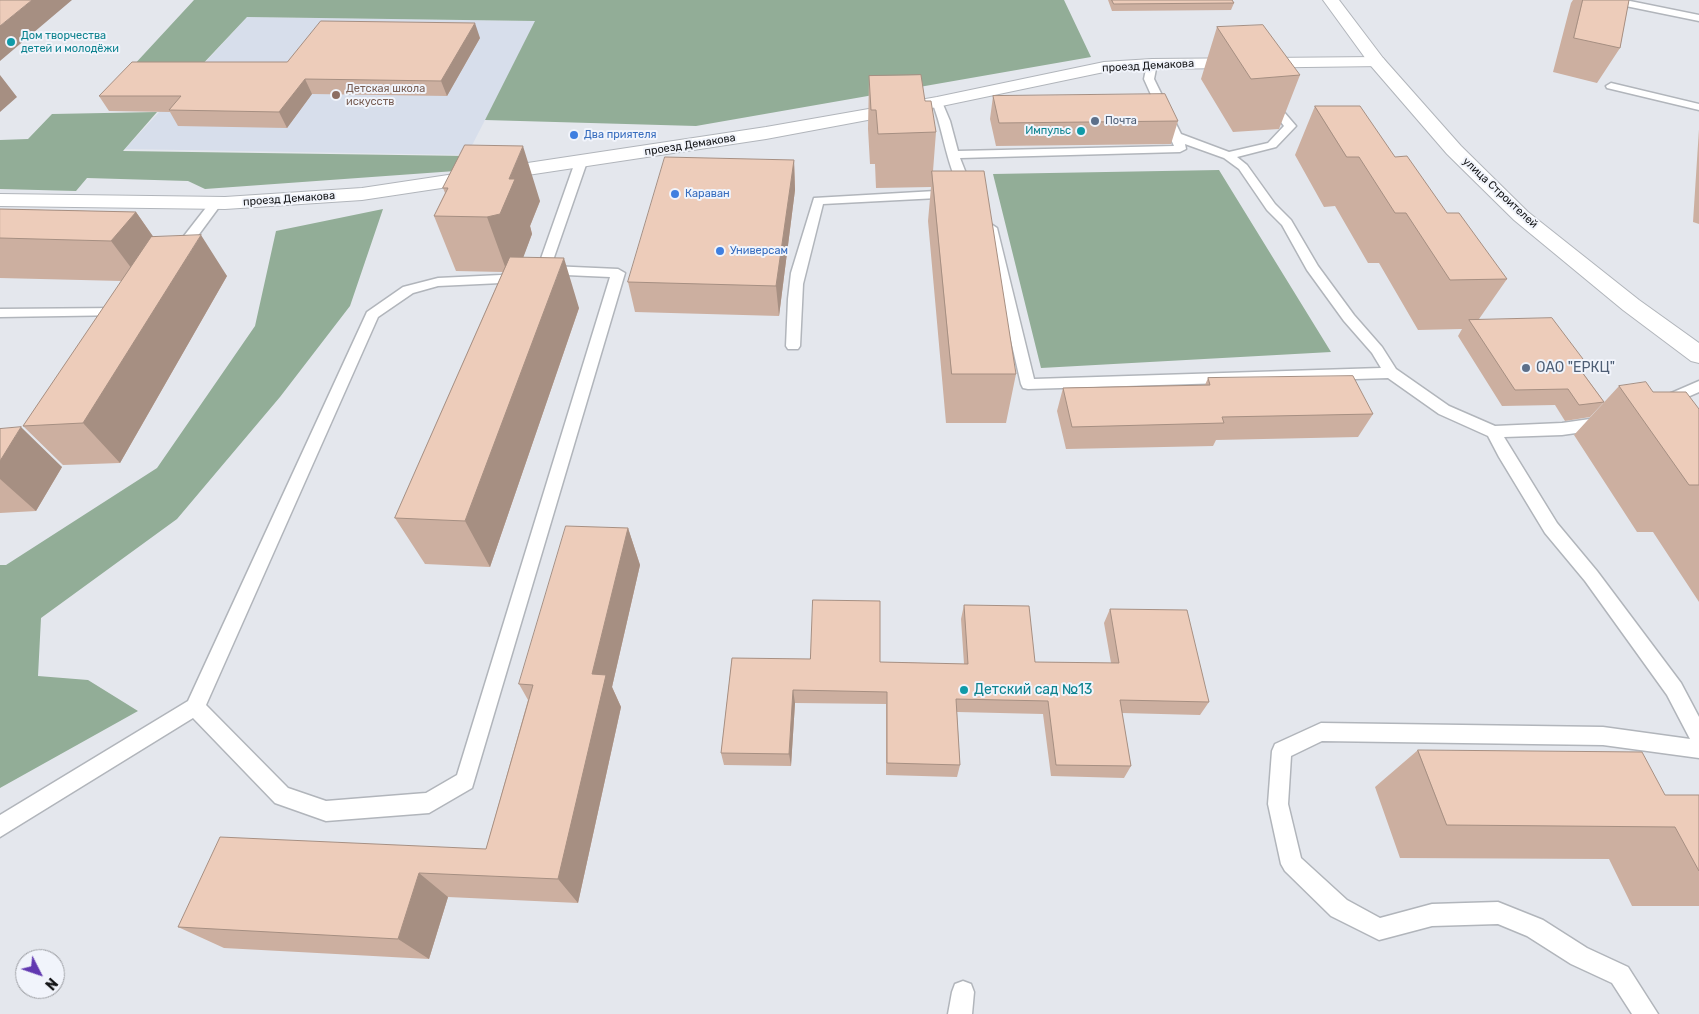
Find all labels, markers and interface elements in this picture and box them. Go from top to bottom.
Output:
place label: Дом творчества детей и молодёжи [21,29,119,55]
marker: Дом творчества детей и молодёжи [5,36,17,48]
street label: проезд Демакова [1102,57,1194,75]
place label: Детская школа искусств [346,82,425,108]
marker: Детская школа искусств [330,89,342,101]
place label: Почта [1105,114,1137,128]
marker: Почта [1089,115,1101,127]
place label: Импульс [1025,124,1071,138]
marker: Импульс [1075,125,1087,137]
place label: Два приятеля [584,128,657,142]
marker: Два приятеля [568,129,580,141]
street label: проезд Демакова [643,131,737,159]
street label: улица Строителей [1460,155,1540,231]
place label: Караван [685,187,730,201]
marker: Караван [669,188,681,200]
street label: проезд Демакова [243,189,335,209]
place label: Универсам [730,244,788,258]
marker: Универсам [714,245,726,257]
place label: ОАО "ЕРКЦ" [1536,360,1615,376]
marker: ОАО "ЕРКЦ" [1520,362,1532,374]
place label: Детский сад №13 [974,682,1093,698]
marker: Детский сад №13 [958,684,970,696]
north arrow [15,949,65,999]
text: N [41,974,61,993]

